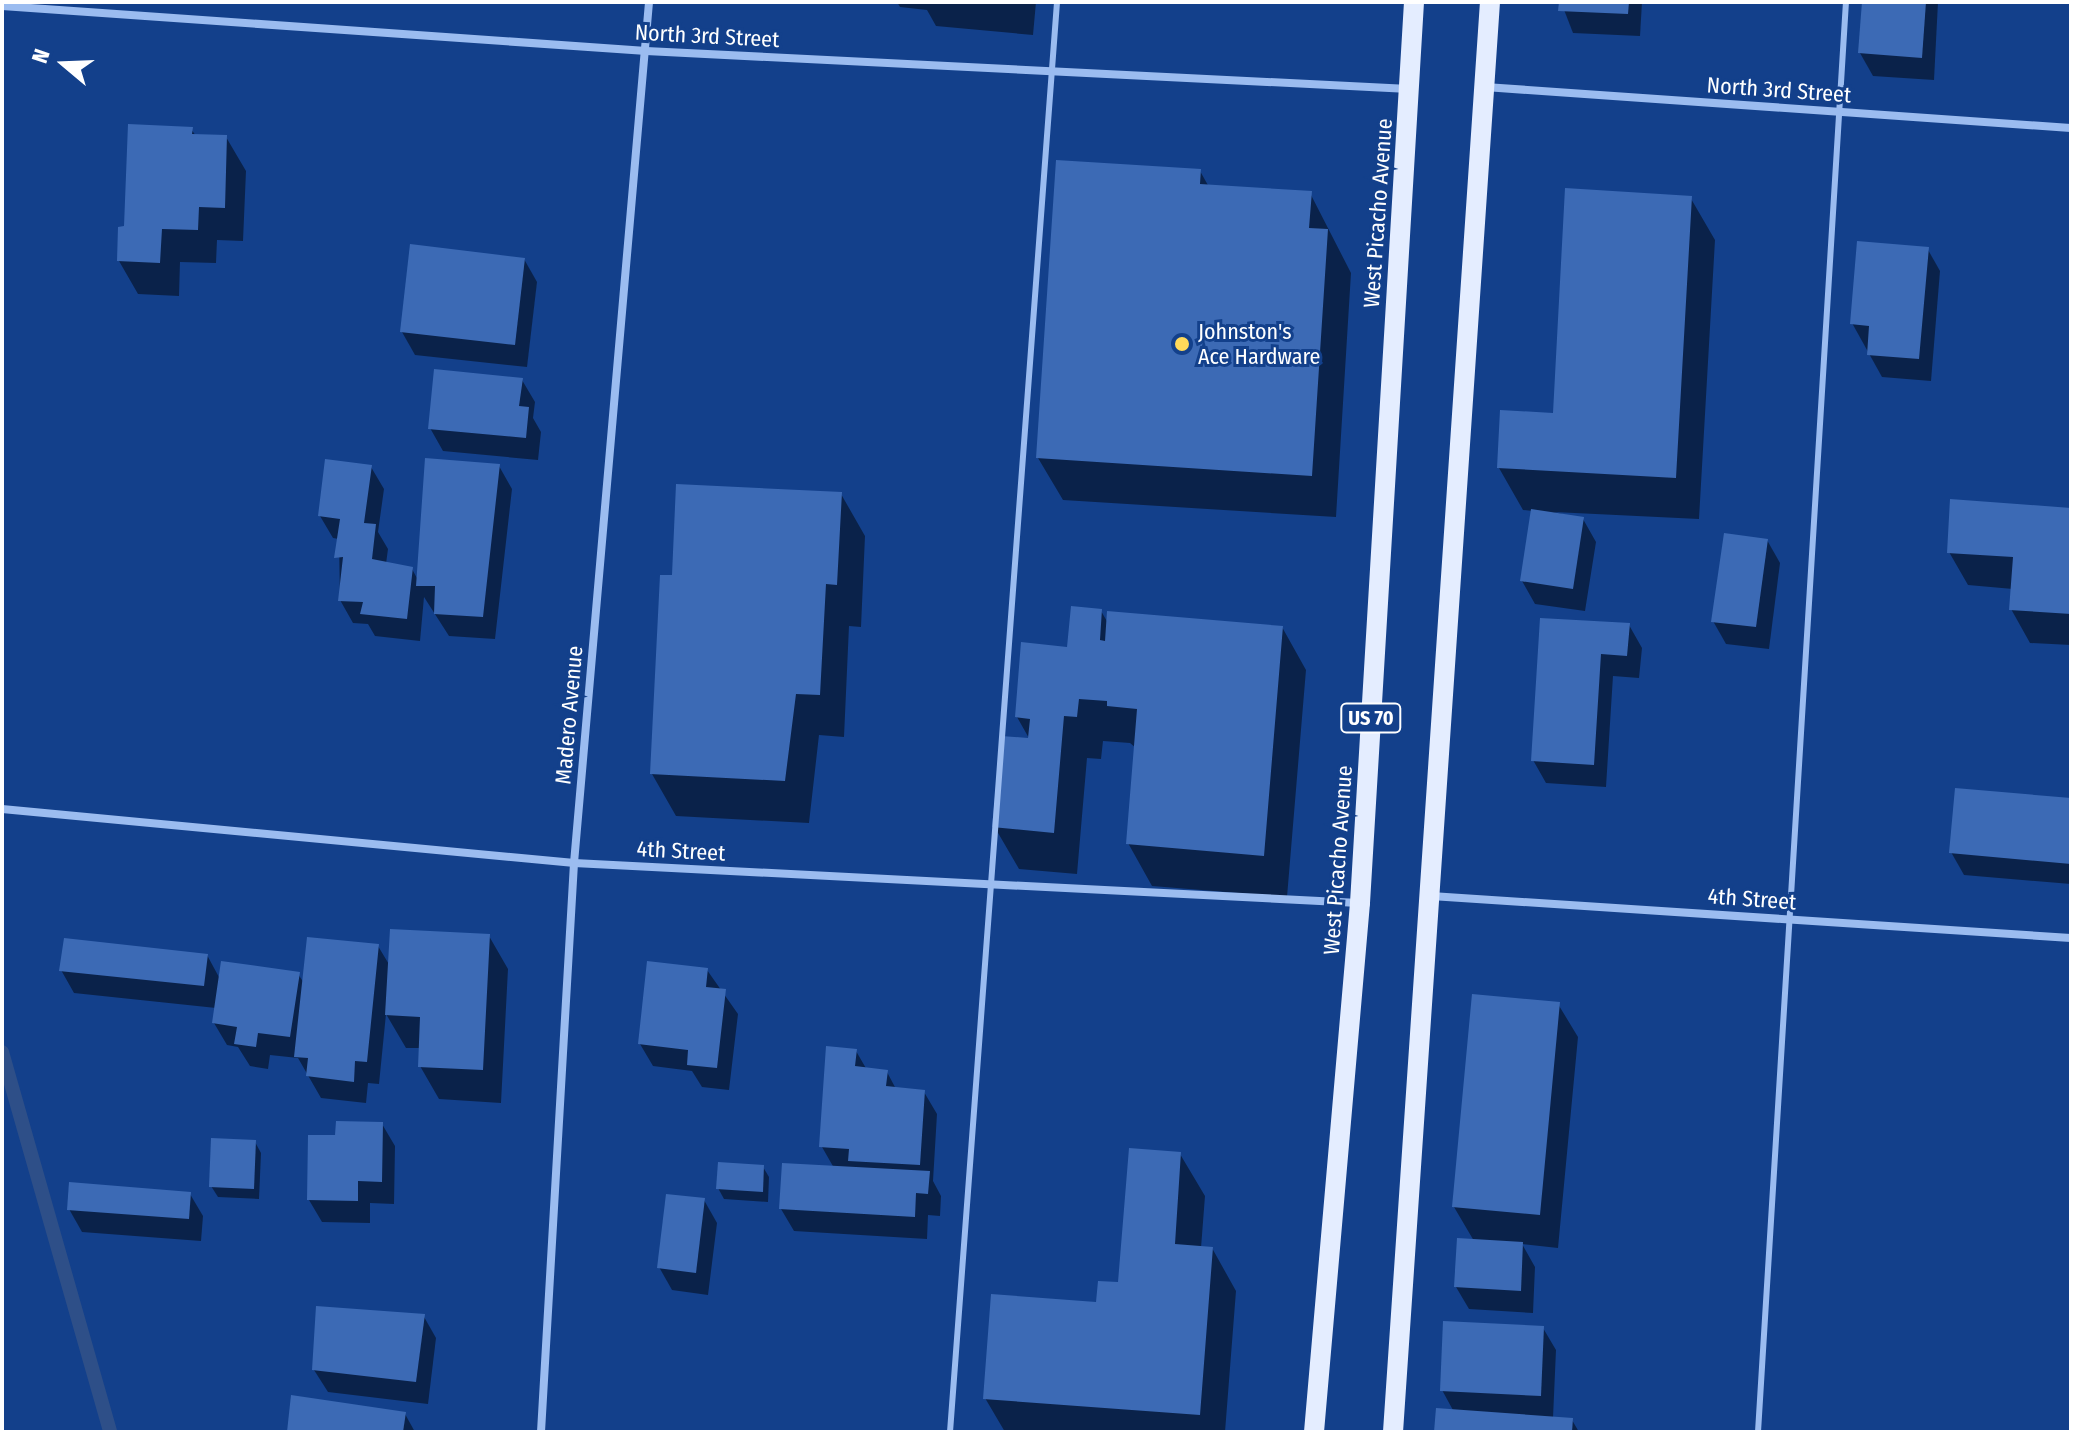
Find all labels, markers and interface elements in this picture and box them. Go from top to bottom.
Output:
street label: North 3rd Street [634,19,780,53]
north arrow [24,24,104,104]
text: N [26,45,56,67]
street label: North 3rd Street [1706,72,1852,108]
street label: West Picacho Avenue [1358,117,1398,309]
place label: Johnston's Ace Hardware [1198,318,1320,370]
marker: Johnston's Ace Hardware [1173,335,1191,353]
street label: Madero Avenue [550,645,588,785]
road number: US 70 [1339,702,1403,734]
street label: West Picacho Avenue [1318,764,1358,956]
street label: 4th Street [636,835,726,867]
street label: 4th Street [1707,883,1797,915]

